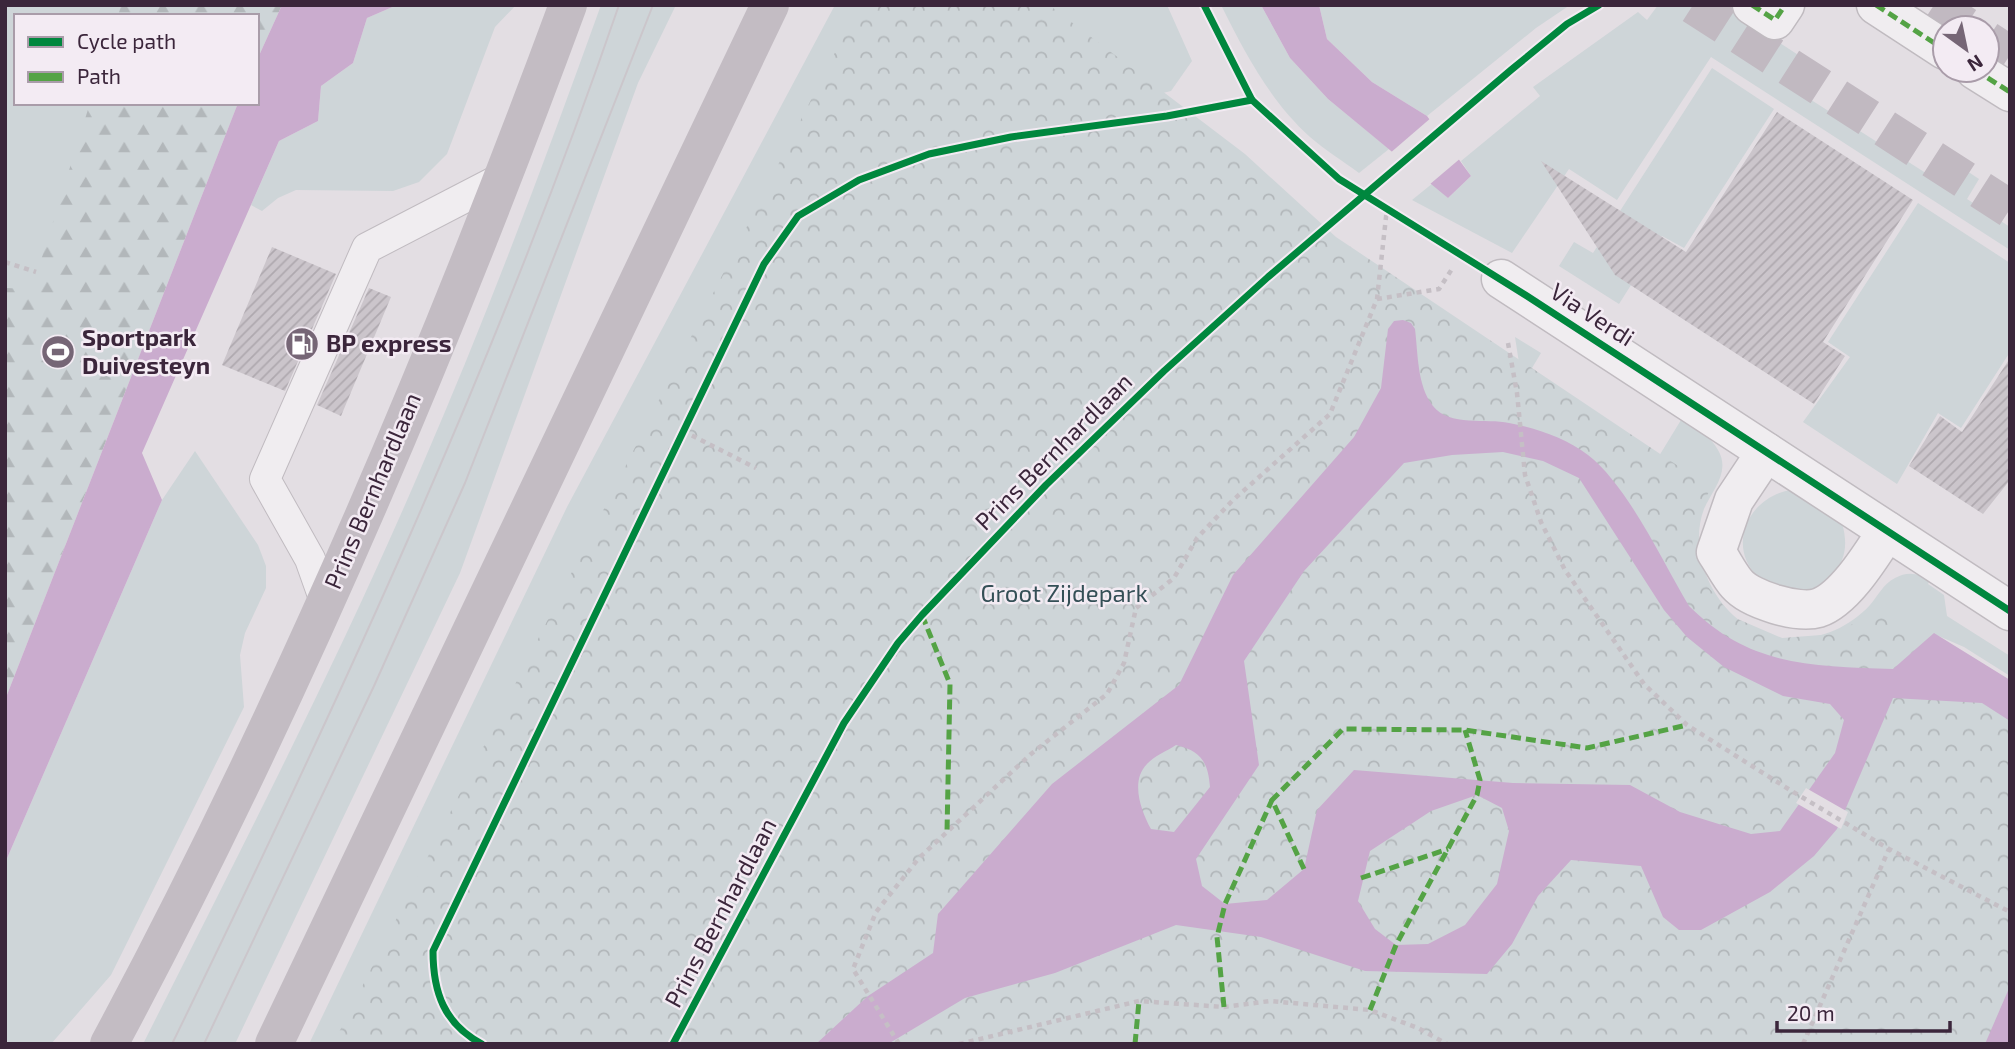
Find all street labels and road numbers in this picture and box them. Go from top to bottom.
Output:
street label: Via Verdi [1545,276,1640,352]
street label: Prins Bernhardlaan [968,366,1138,536]
street label: Prins Bernhardlaan [317,388,426,593]
street label: Prins Bernhardlaan [658,813,782,1012]

